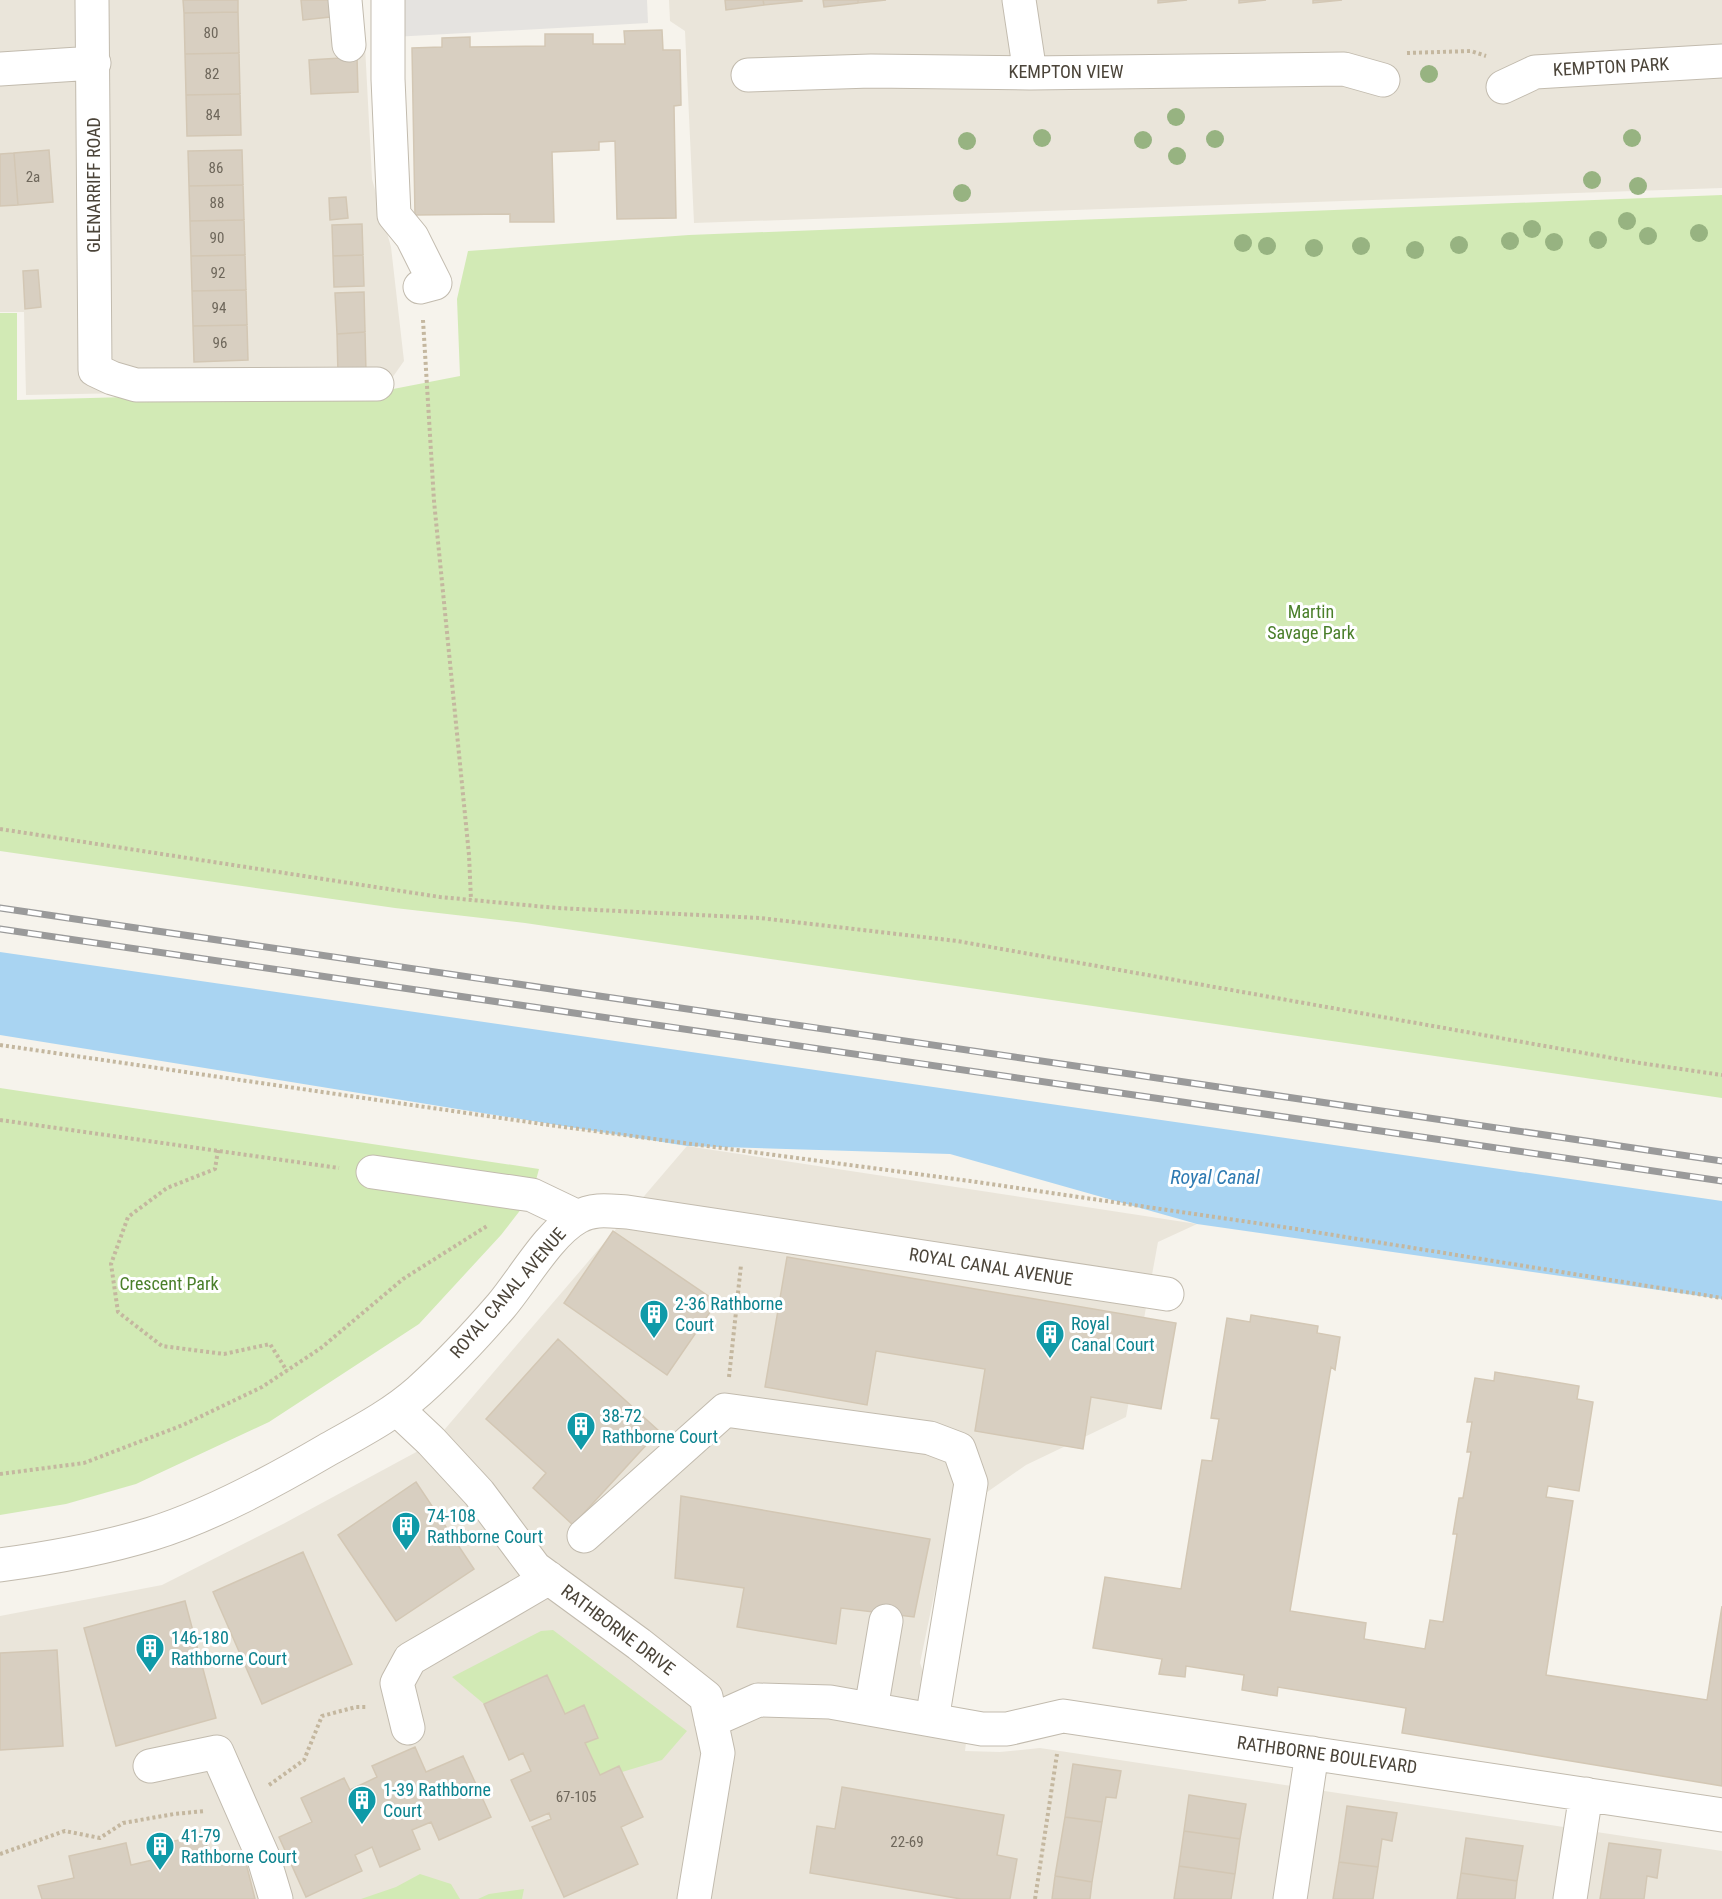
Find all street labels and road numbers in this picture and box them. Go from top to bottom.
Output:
street label: KEMPTON PARK [1552,53,1670,80]
street label: KEMPTON VIEW [1009,61,1124,82]
street label: GLENARRIFF ROAD [83,117,104,253]
street label: ROYAL CANAL AVENUE [445,1223,570,1362]
street label: ROYAL CANAL AVENUE [908,1243,1075,1290]
street label: RATHBORNE DRIVE [557,1580,679,1679]
street label: RATHBORNE BOULEVARD [1236,1731,1418,1778]

